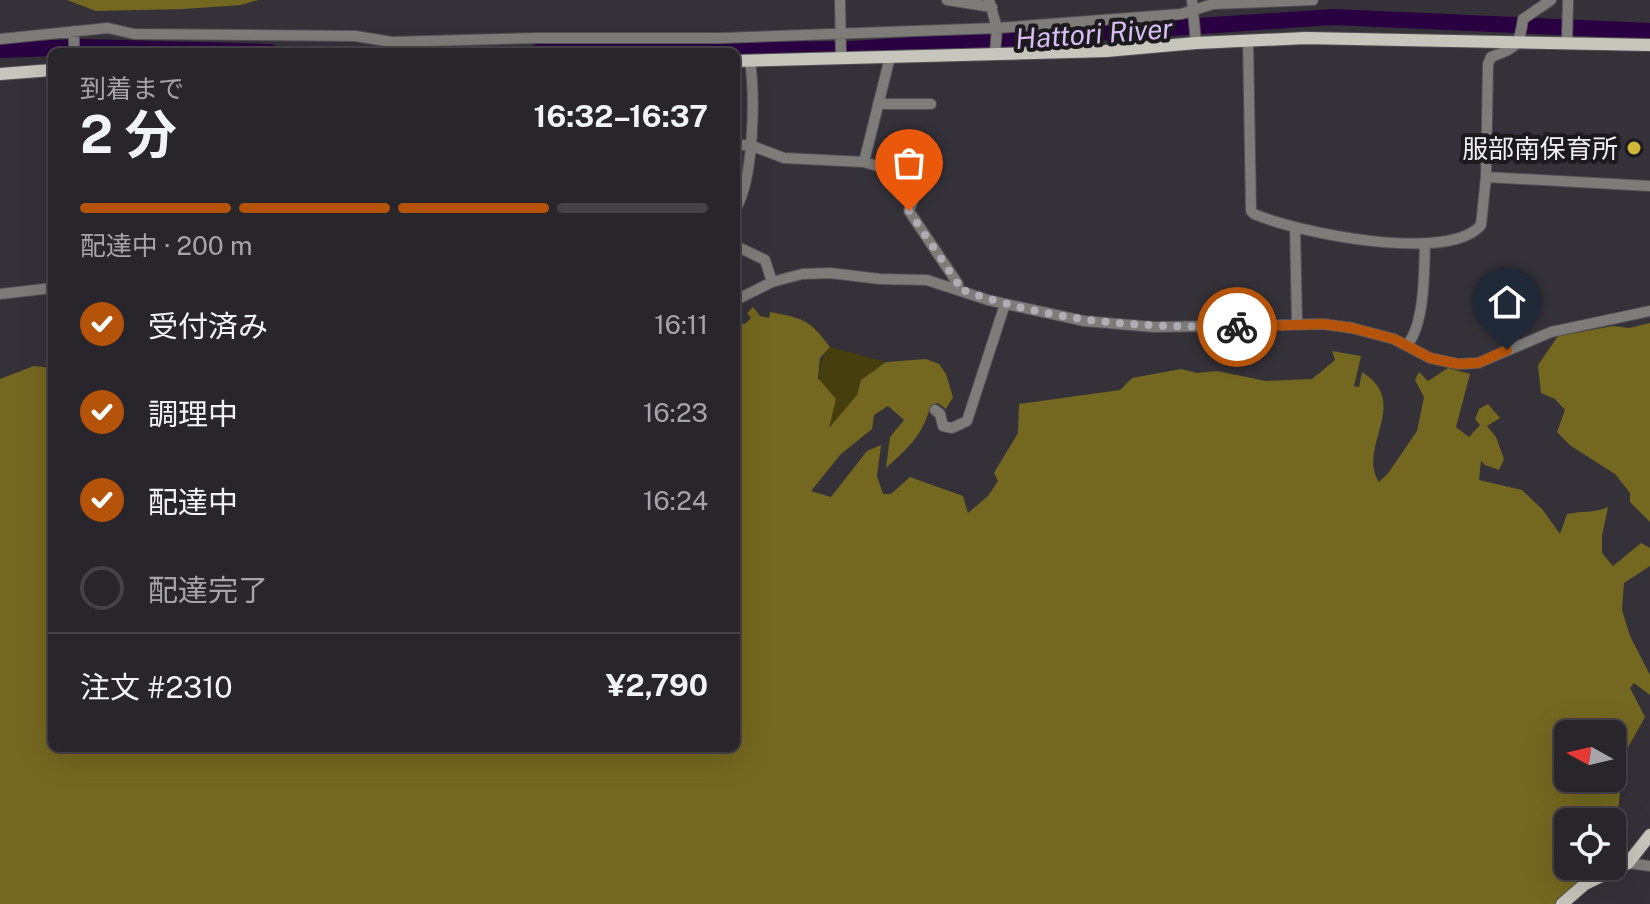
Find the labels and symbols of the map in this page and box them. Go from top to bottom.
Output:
water label: Hattori River [1014,11,1174,55]
pin [875,129,943,211]
place label: 服部南保育所 [1462,133,1618,164]
marker: 服部南保育所 [1625,139,1643,157]
pin [1473,268,1541,350]
courier [1197,287,1277,367]
north arrow [1554,720,1626,792]

